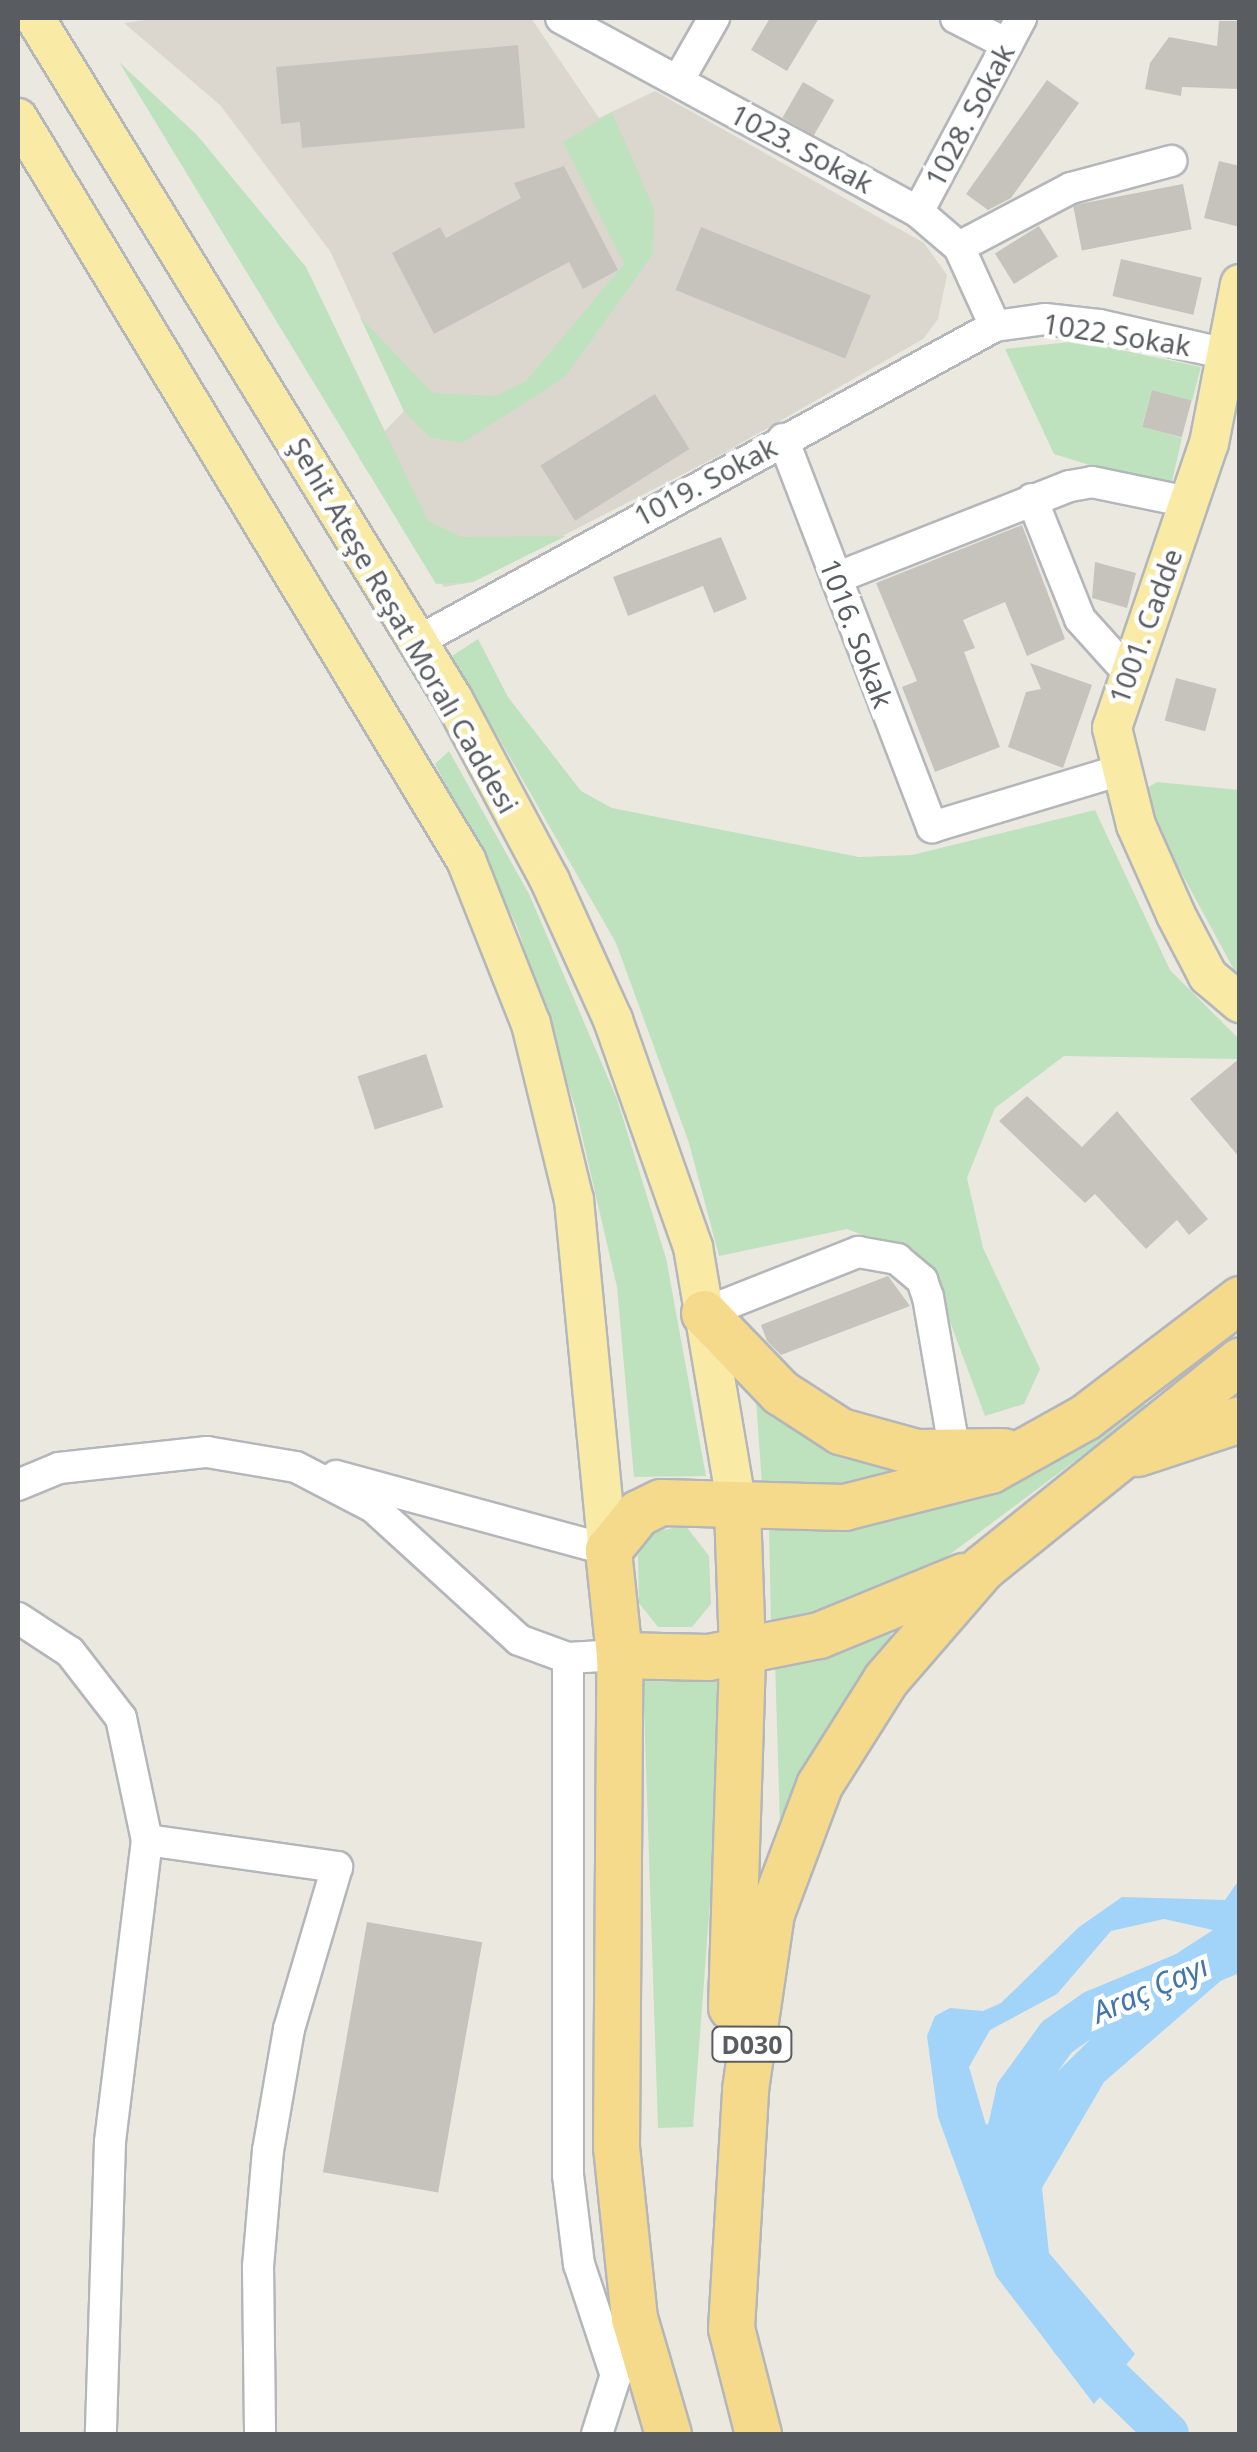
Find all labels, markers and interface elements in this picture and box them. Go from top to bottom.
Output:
street label: 1028. Sokak [917,38,1021,192]
street label: 1023. Sokak [725,96,879,200]
street label: 1022 Sokak [1041,306,1193,362]
street label: 1019. Sokak [628,429,782,533]
street label: Şehit Ateşe Reşat Moralı Caddesi [282,431,526,819]
street label: 1001. Cadde [1101,544,1189,708]
street label: 1016. Sokak [813,554,901,712]
water label: Araç Çayı [1086,1948,1214,2030]
road number: D030 [710,2024,794,2064]

